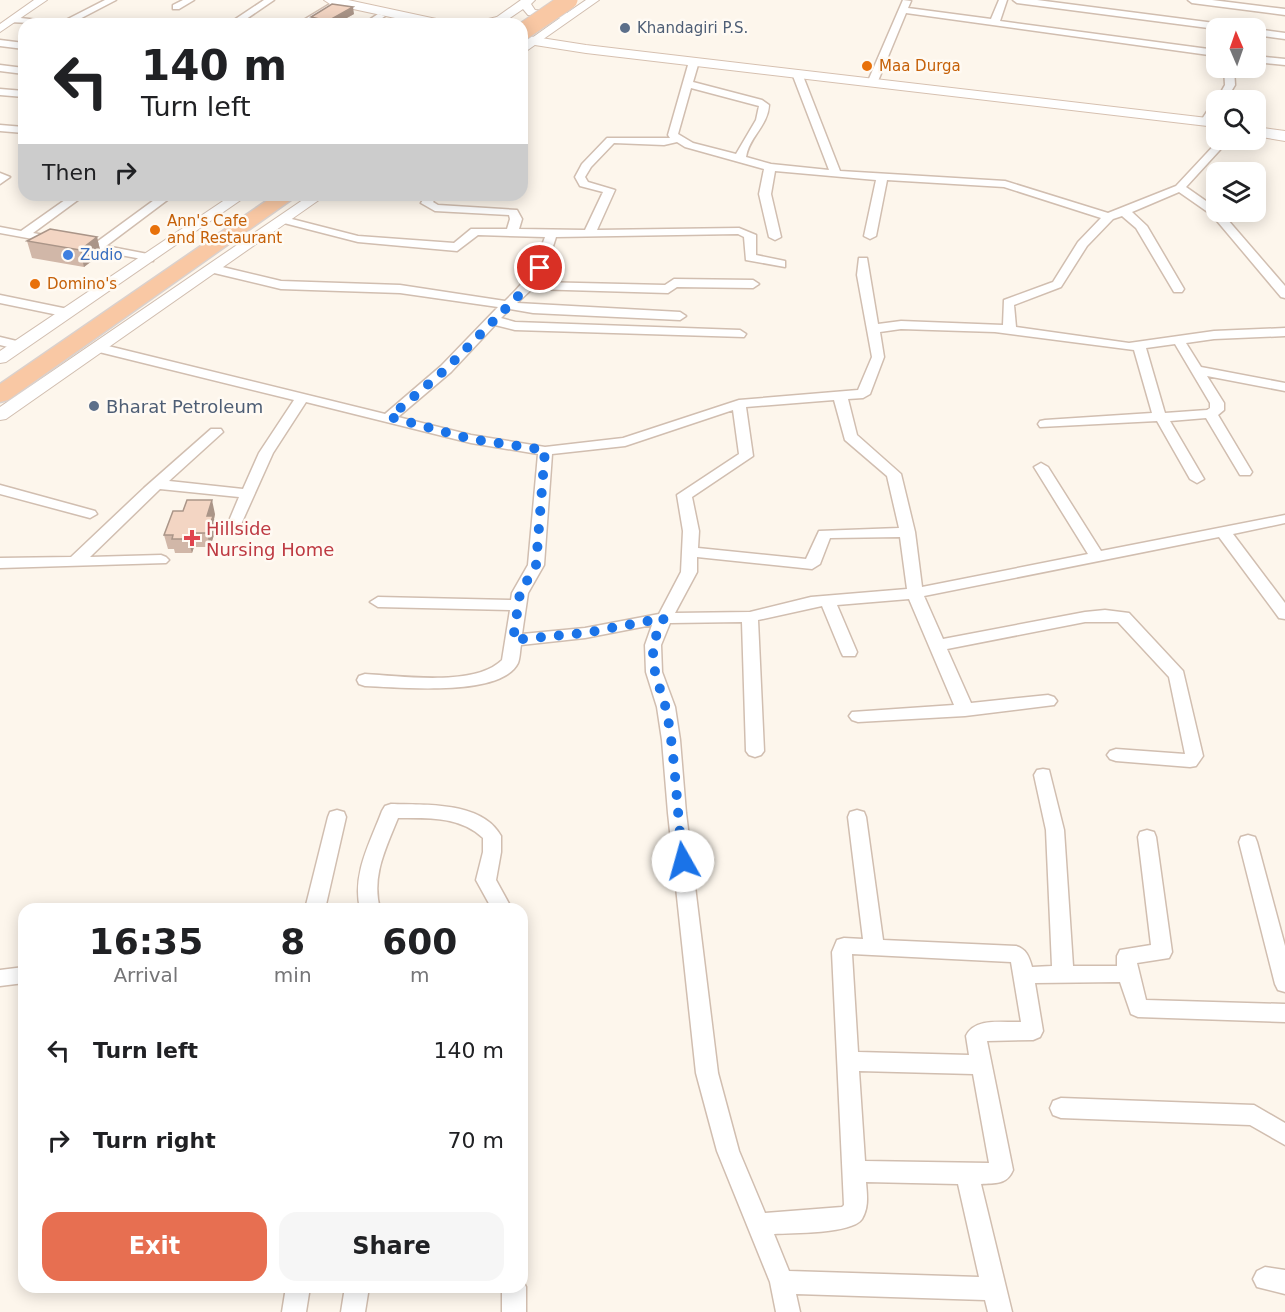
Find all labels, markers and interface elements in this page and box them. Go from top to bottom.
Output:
north arrow [1206,18,1266,78]
map controls [1206,18,1266,222]
place label: Khandagiri P.S. [637,19,748,37]
marker: Khandagiri P.S. [618,21,632,35]
text: 140 m [141,41,287,90]
icon: left [42,42,120,120]
place label: Maa Durga [879,57,961,75]
marker: Maa Durga [860,59,874,73]
button: search [1206,90,1266,150]
text: Turn left [141,91,251,122]
icon: right [109,156,142,189]
text: Then [42,160,97,185]
button: layers [1206,162,1266,222]
place label: Ann's Cafe and Restaurant [167,212,282,247]
marker: Ann's Cafe and Restaurant [148,223,162,237]
pin [514,242,565,293]
place label: Zudio [80,246,123,264]
marker: Zudio [61,248,75,262]
icon: arrive [523,251,556,284]
place label: Domino's [47,275,117,293]
marker: Domino's [28,277,42,291]
place label: Bharat Petroleum [106,396,263,417]
marker: Bharat Petroleum [87,399,101,413]
place label: Hillside Nursing Home [206,518,334,560]
marker: Hillside Nursing Home [183,529,201,547]
position arrow [651,829,715,893]
text: 16:35 [89,921,203,962]
text: 8 [280,921,305,962]
text: 600 [382,921,457,962]
text: Arrival [113,963,178,987]
text: min [274,963,312,987]
text: m [410,963,430,987]
icon: left [42,1034,75,1067]
text: Turn left [93,1038,198,1063]
text: 140 m [434,1038,504,1063]
icon: right [42,1124,75,1157]
text: Turn right [93,1128,216,1153]
text: 70 m [448,1128,504,1153]
button: Exit [42,1212,267,1281]
button: Share [279,1212,504,1281]

